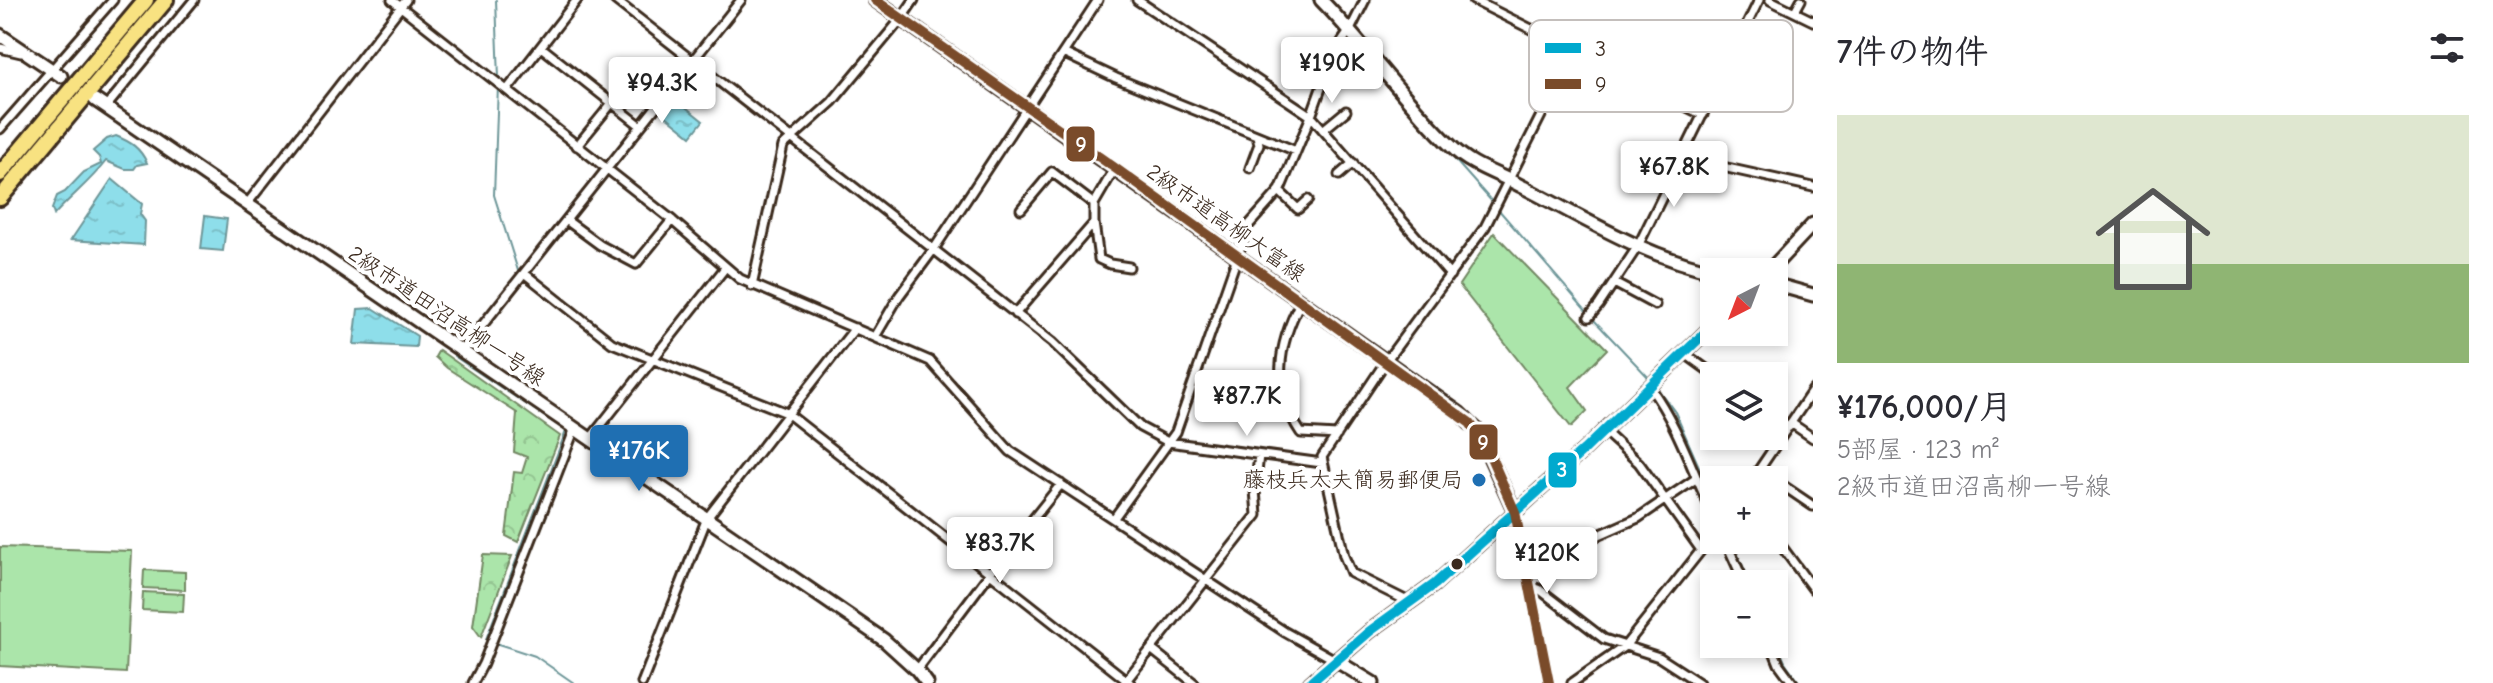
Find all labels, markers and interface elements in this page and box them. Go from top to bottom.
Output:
legend [1529,20,1793,112]
icon: filters [2425,26,2469,70]
text: 7件の物件 [1837,32,1988,72]
text: 3 [1595,36,1606,62]
pin: ¥190K [1276,37,1388,105]
text: ¥190K [1299,48,1365,78]
pin: ¥94.3K [597,57,727,125]
text: ¥94.3K [627,68,697,98]
text: 9 [1595,72,1607,98]
line badge: 9 [1065,125,1096,163]
text: 9 [1075,132,1087,158]
pin: ¥67.8K [1609,141,1739,209]
text: ¥67.8K [1639,152,1709,182]
street label: 2級市道高柳大富線 [1142,159,1310,287]
icon: home [2081,167,2225,311]
street label: 2級市道田沼高柳一号線 [344,240,550,392]
north arrow [1700,258,1788,346]
map controls [1700,258,1788,658]
button: layers [1700,362,1788,450]
pin: ¥87.7K [1182,370,1312,438]
text: ¥87.7K [1213,381,1281,411]
text: ¥176,000/月 [1837,387,2012,427]
line badge: 9 [1468,423,1499,461]
pin: ¥176K [583,425,695,493]
text: 9 [1477,430,1489,456]
text: 5部屋 · 123 m² [1837,435,1999,465]
text: ¥176K [608,436,670,466]
line badge: 3 [1547,451,1578,489]
text: 3 [1557,457,1567,483]
button: + [1700,466,1788,554]
place label: 藤枝兵太夫簡易郵便局 [1243,467,1463,493]
marker: 藤枝兵太夫簡易郵便局 [1470,471,1488,489]
text: 2級市道田沼高柳一号線 [1837,472,2111,502]
pin: ¥83.7K [935,517,1065,585]
pin: ¥120K [1491,527,1603,595]
text: ¥83.7K [965,528,1035,558]
text: ¥120K [1514,538,1580,568]
unlabelled marker [1449,556,1465,572]
button: − [1700,570,1788,658]

